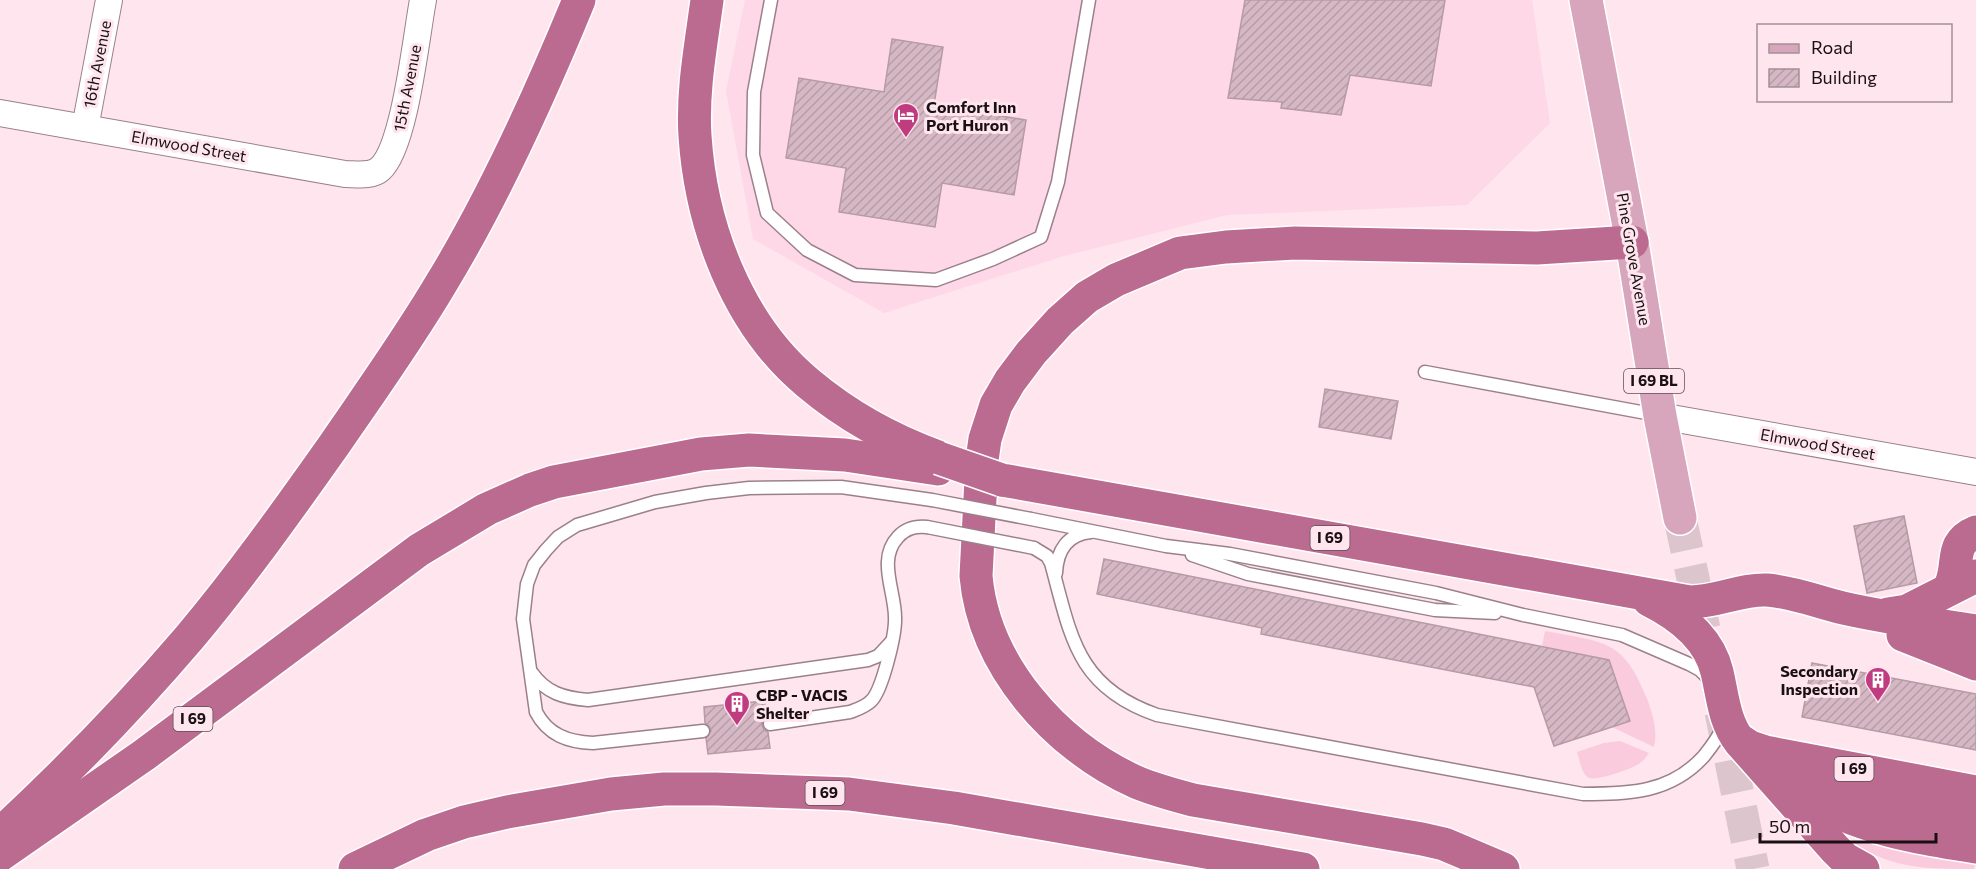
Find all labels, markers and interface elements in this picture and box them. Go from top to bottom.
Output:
street label: 16th Avenue [79,19,114,109]
legend [1757,24,1952,102]
text: Road [1811,36,1853,58]
street label: 15th Avenue [389,43,424,133]
text: Building [1811,66,1877,88]
place label: Comfort Inn Port Huron [926,97,1016,134]
hotel icon: Comfort Inn Port Huron [891,101,921,139]
street label: Elmwood Street [130,126,249,165]
street label: Pine Grove Avenue [1613,191,1656,327]
road number: I 69 BL [1624,369,1684,393]
street label: Elmwood Street [1759,424,1878,463]
road number: I 69 [1310,526,1350,550]
place label: Secondary Inspection [1780,661,1858,698]
building icon: Secondary Inspection [1863,665,1893,703]
place label: CBP - VACIS Shelter [756,685,848,722]
building icon: CBP - VACIS Shelter [722,689,752,727]
road number: I 69 [174,707,212,731]
road number: I 69 [1834,757,1874,781]
road number: I 69 [806,781,844,805]
scale bar [1760,806,1936,844]
text: 50 m [1769,815,1810,837]

